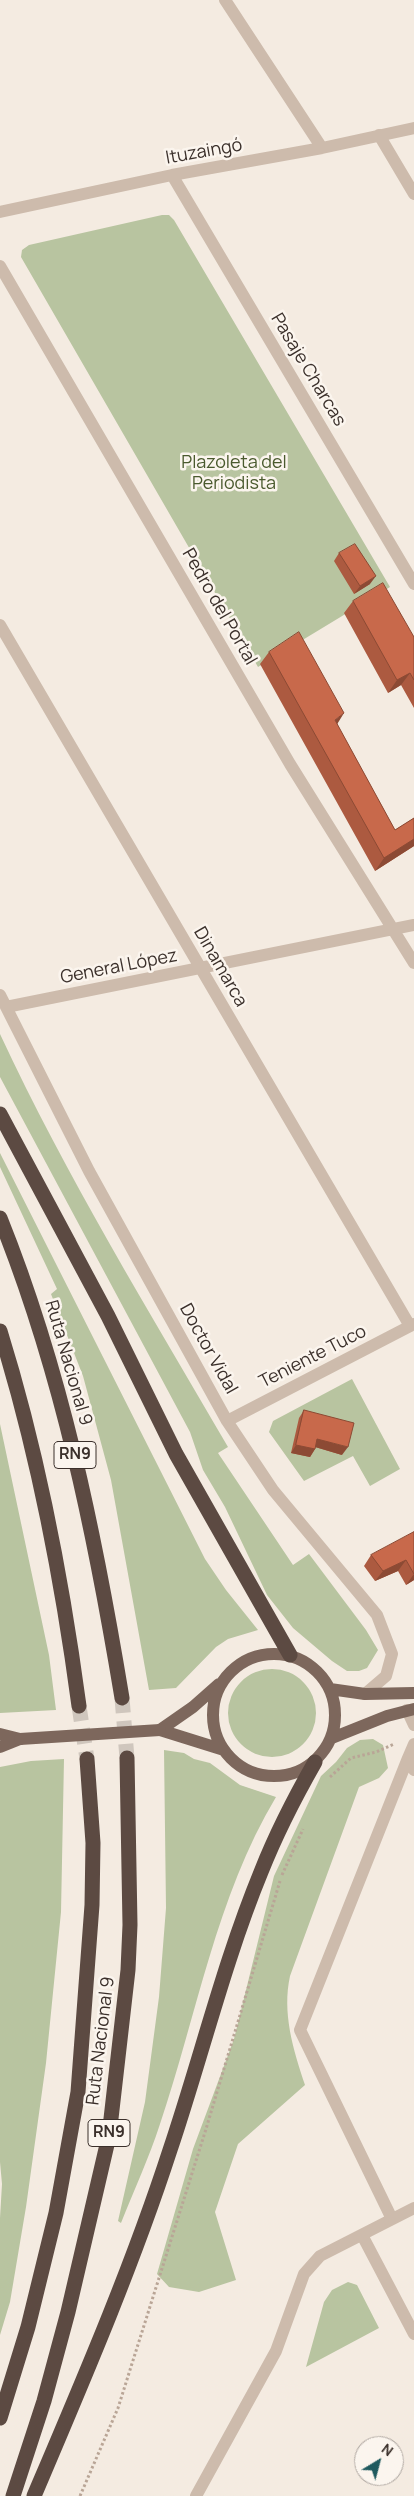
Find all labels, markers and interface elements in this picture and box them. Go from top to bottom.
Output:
street label: Ituzaingó [164,135,244,169]
street label: Pasaje Charcas [266,310,350,430]
park label: Plazoleta del Periodista [181,452,287,494]
street label: Pedro del Portal [177,545,261,669]
street label: Dinamarca [189,923,251,1011]
street label: General López [59,945,179,989]
street label: Ruta Nacional 9 [40,1298,96,1428]
street label: Doctor Vidal [174,1300,242,1398]
street label: Teniente Tuco [256,1321,370,1393]
road number: RN9 [54,1442,96,1468]
street label: Ruta Nacional 9 [82,1975,120,2107]
road number: RN9 [88,2120,130,2146]
north arrow [354,2436,404,2486]
text: N [378,2439,397,2460]

